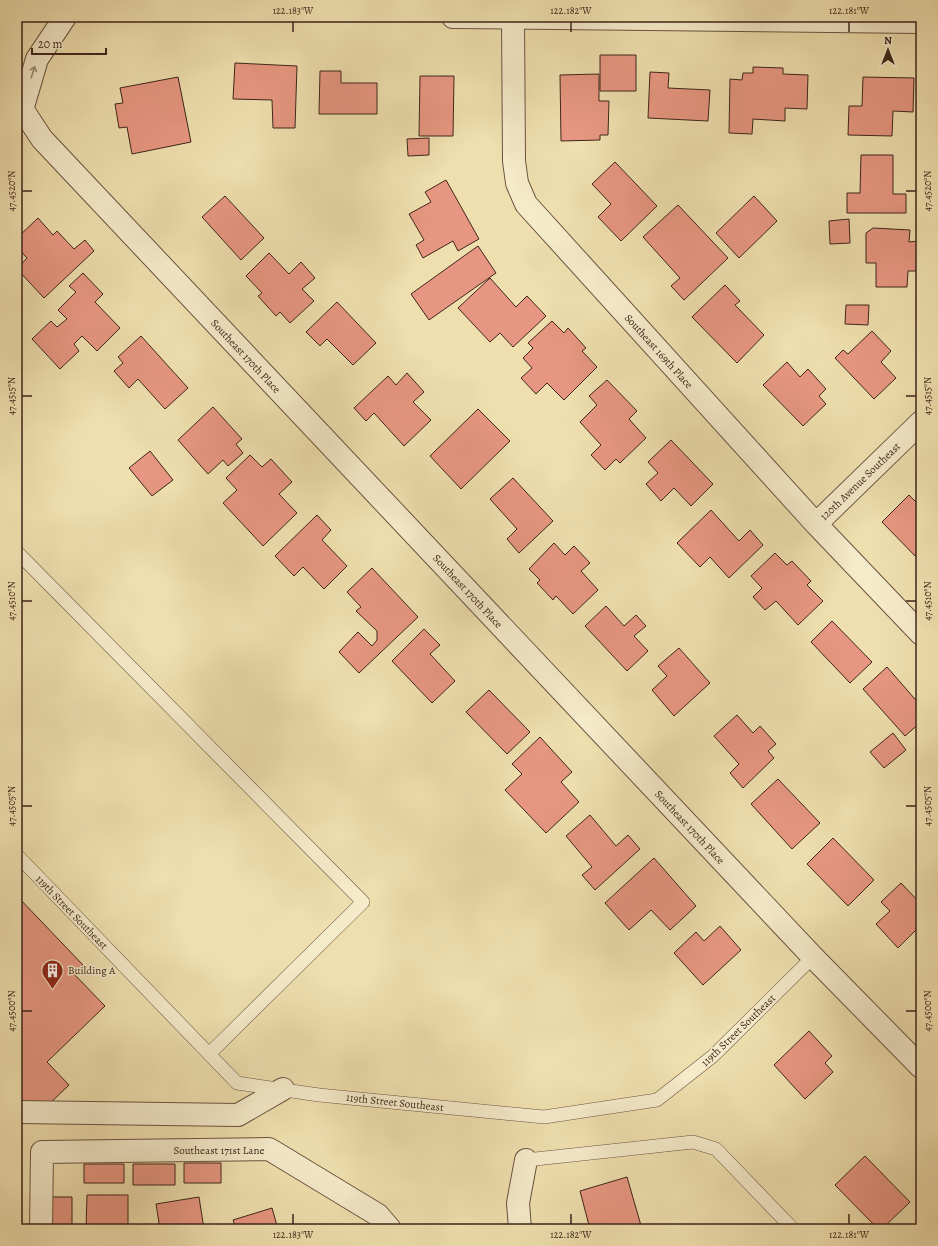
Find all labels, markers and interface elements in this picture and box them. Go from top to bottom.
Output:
text: 122.183°W [273,4,314,17]
text: 122.182°W [550,4,592,17]
text: 122.181°W [829,4,870,17]
scale bar [32,30,106,56]
north arrow [868,30,908,70]
text: N [884,33,892,48]
text: 20 m [38,36,62,52]
one-way arrow [30,66,37,79]
text: 47.4520°N [5,171,18,211]
text: 47.4520°N [921,171,934,211]
street label: Southeast 169th Place [621,311,696,392]
street label: Southeast 170th Place [207,316,284,397]
text: 47.4515°N [5,377,18,415]
text: 47.4515°N [921,377,934,415]
street label: 120th Avenue Southeast [817,439,904,524]
street label: Southeast 170th Place [429,551,506,632]
text: 47.4510°N [5,581,18,621]
text: 47.4510°N [921,581,934,621]
text: 47.4505°N [5,786,18,826]
text: 47.4505°N [921,786,934,826]
street label: Southeast 170th Place [651,787,728,868]
street label: 119th Street Southeast [32,872,111,953]
building icon: Building A [40,957,66,990]
place label: Building A [68,963,116,978]
text: 47.4500°N [5,990,18,1032]
text: 47.4500°N [921,990,934,1032]
street label: 119th Street Southeast [698,991,779,1070]
street label: 119th Street Southeast [345,1090,445,1115]
street label: Southeast 171st Lane [174,1143,265,1158]
text: 122.183°W [273,1228,314,1241]
text: 122.182°W [550,1228,592,1241]
text: 122.181°W [829,1228,870,1241]

